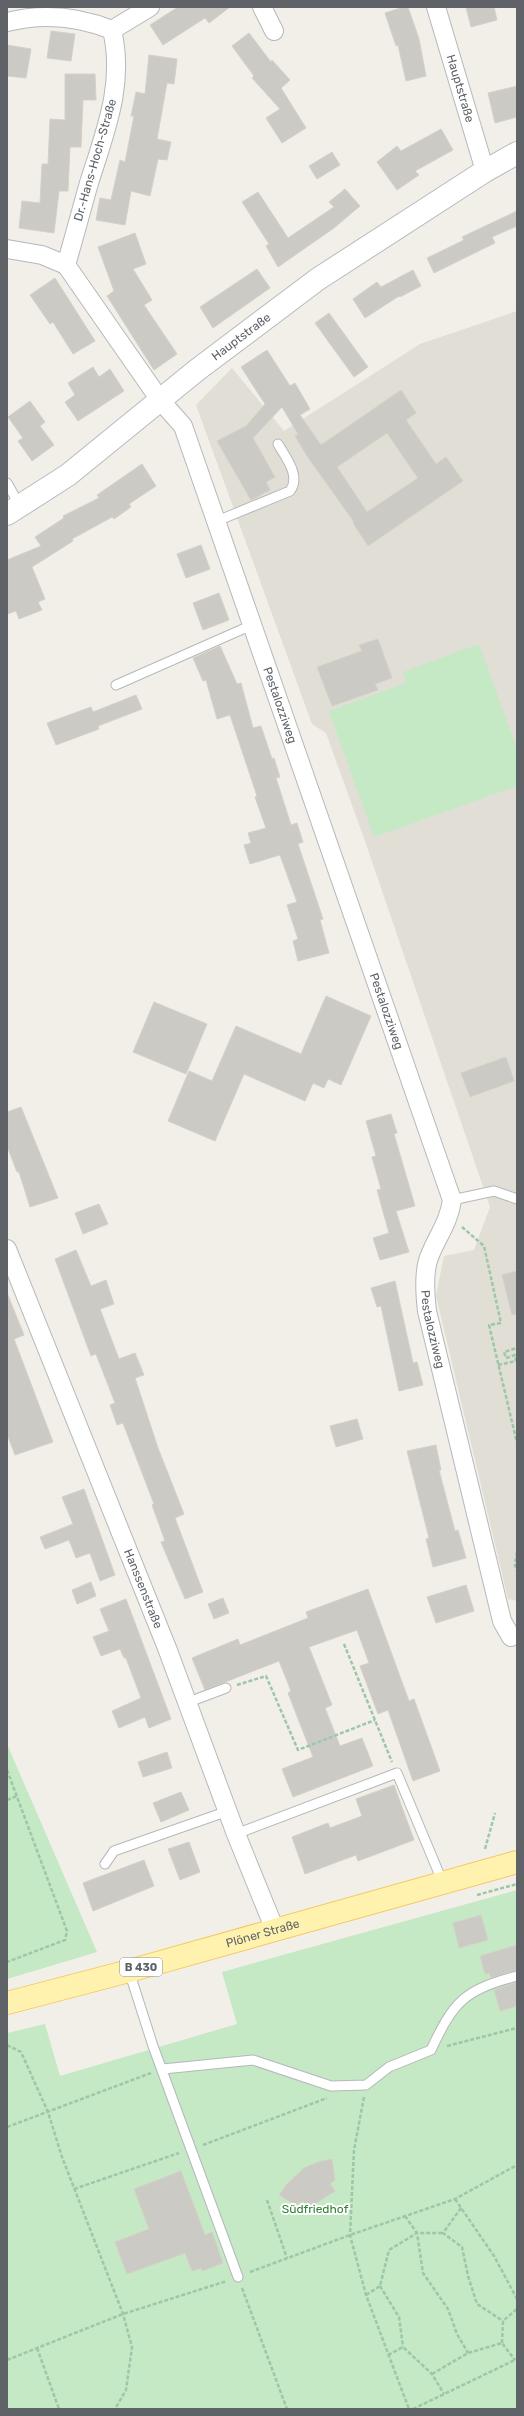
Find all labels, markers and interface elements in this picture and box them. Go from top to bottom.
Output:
street label: Hauptstraße [444,53,477,124]
street label: Dr.-Hans-Hoch-Straße [71,97,119,223]
street label: Hauptstraße [209,310,274,363]
street label: Pestalozziweg [260,665,300,745]
street label: Pestalozziweg [367,971,406,1051]
street label: Pestalozziweg [418,1290,448,1370]
street label: Hanssenstraße [121,1547,166,1631]
street label: Plöner Straße [224,1916,301,1950]
road number: B 430 [120,1958,162,1976]
park label: Südfriedhof [282,2202,349,2216]

